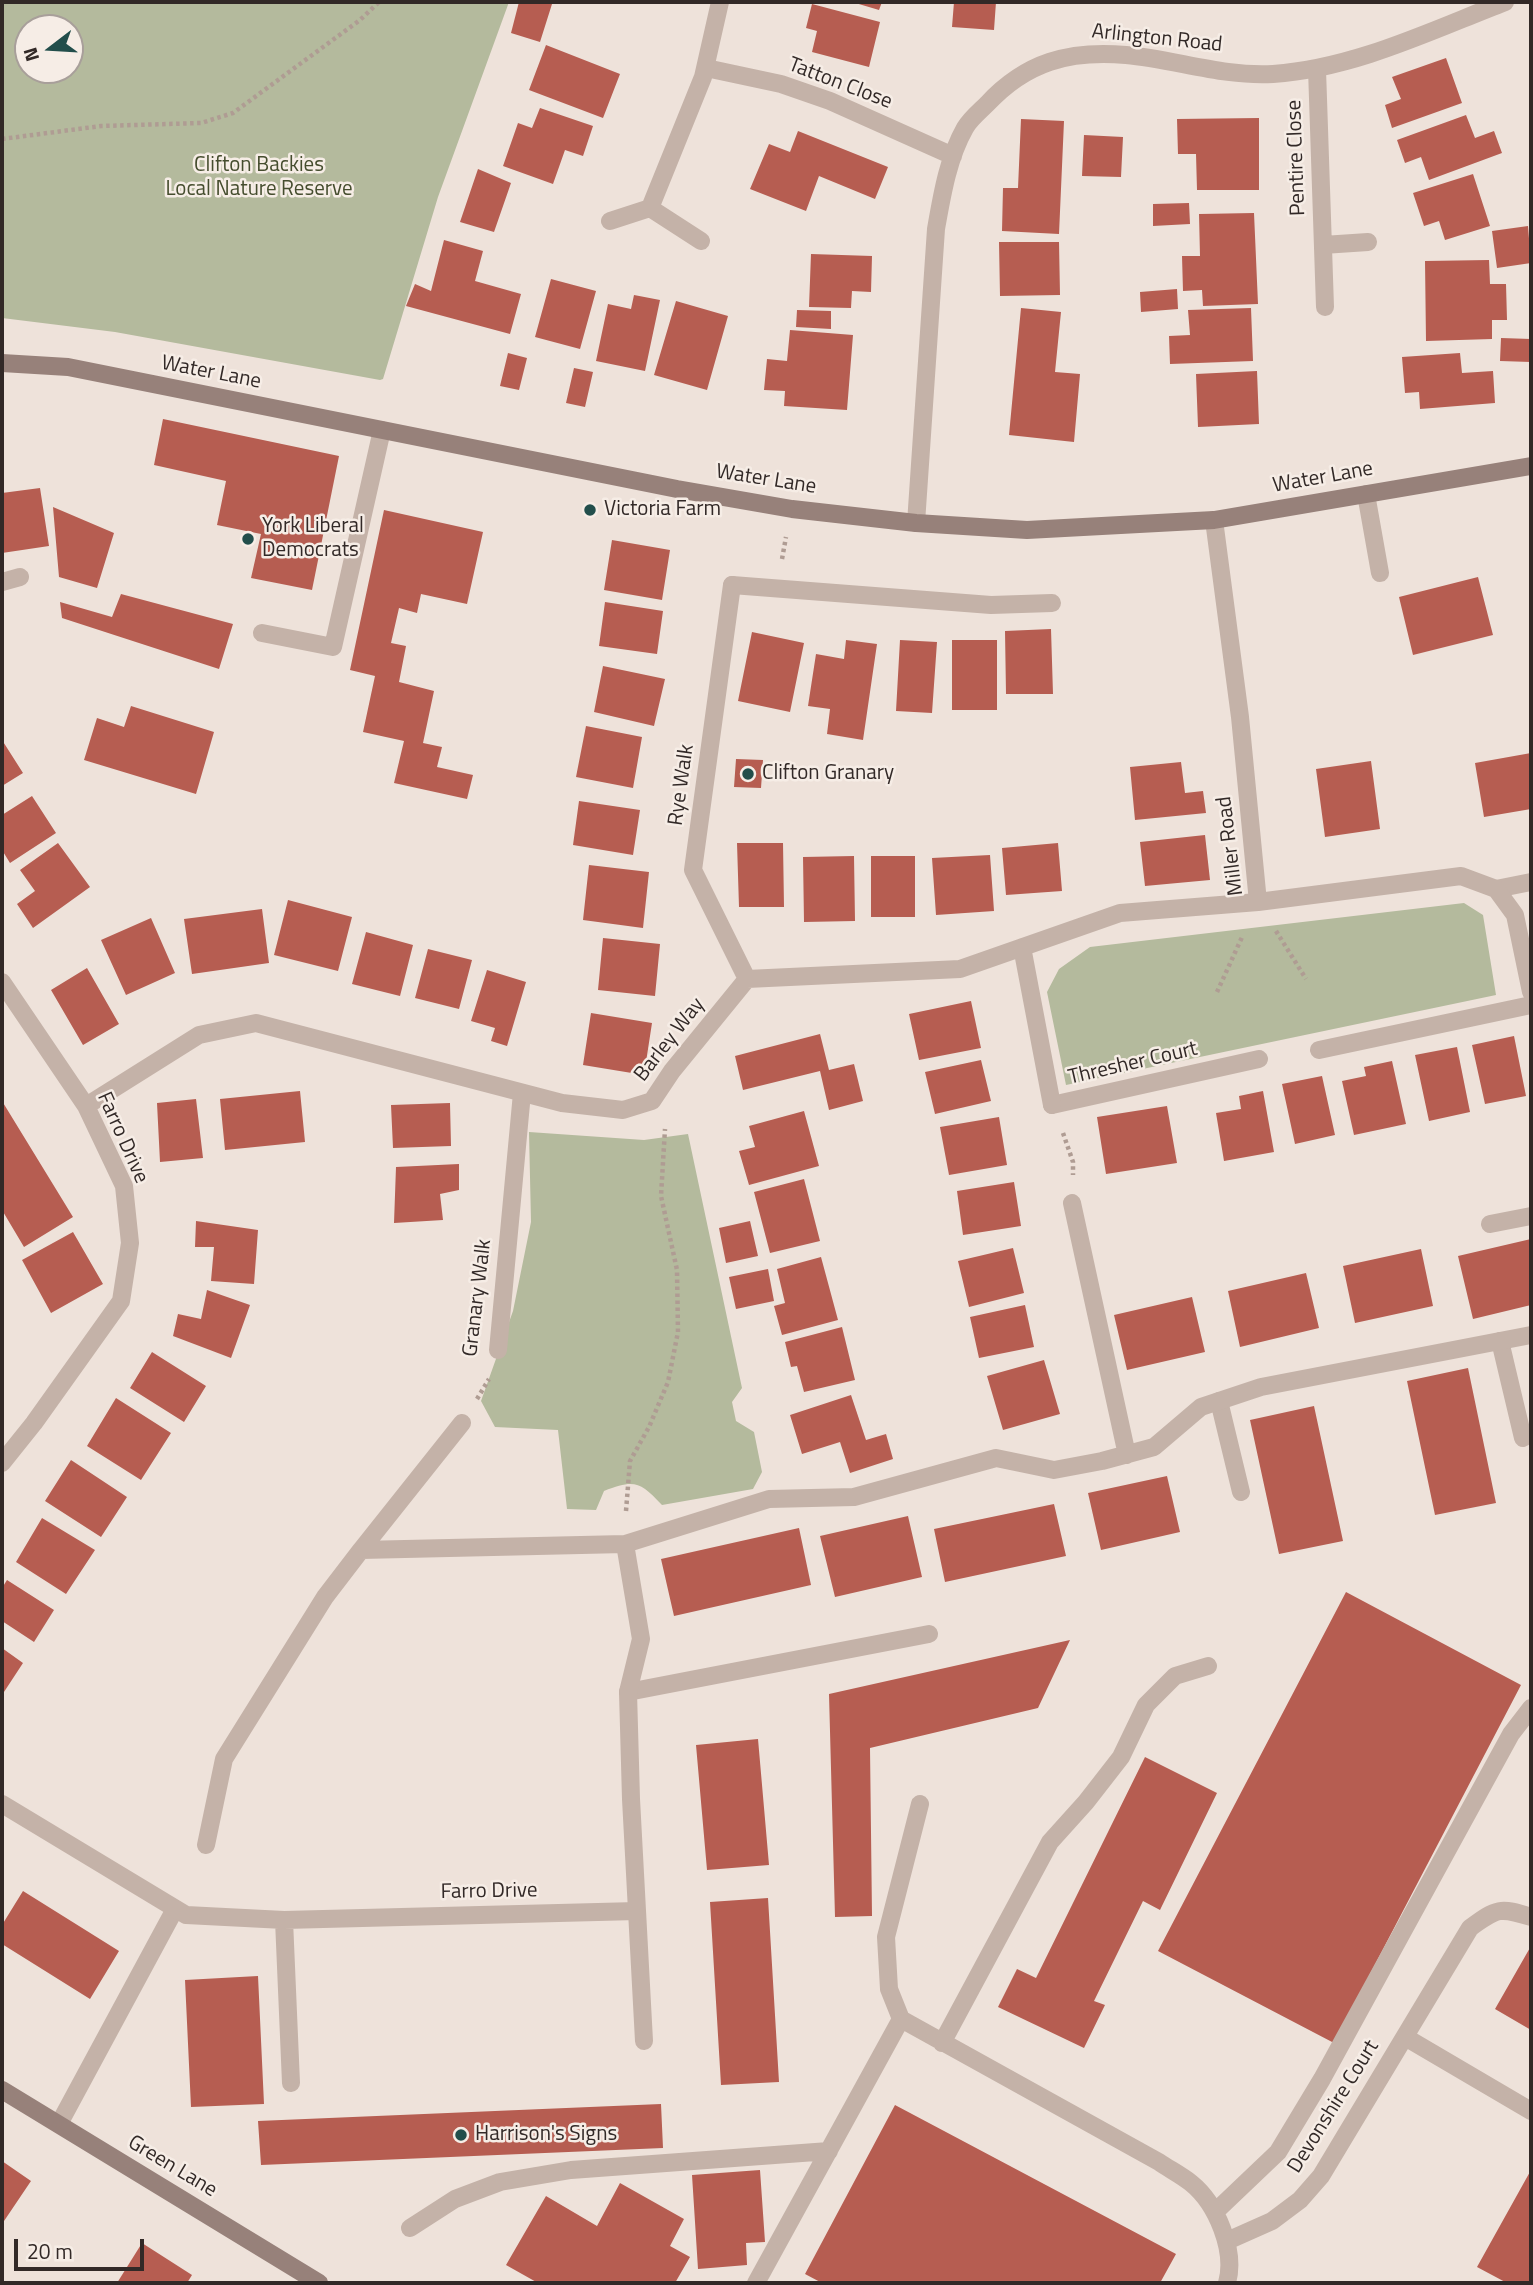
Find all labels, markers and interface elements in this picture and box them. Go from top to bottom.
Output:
north arrow [14,14,84,84]
street label: Arlington Road [1090,20,1224,58]
text: N [15,44,46,65]
street label: Tatton Close [785,53,895,115]
street label: Pentire Close [1282,100,1312,216]
park label: Clifton Backies Local Nature Reserve [165,153,353,203]
street label: Water Lane [159,351,263,395]
street label: Water Lane [1271,457,1375,499]
street label: Water Lane [714,460,818,500]
place label: Victoria Farm [604,497,721,523]
marker: Victoria Farm [582,502,598,518]
place label: York Liberal Democrats [262,514,364,564]
marker: York Liberal Democrats [240,531,256,547]
street label: Rye Walk [664,743,700,827]
place label: Clifton Granary [762,761,894,787]
marker: Clifton Granary [740,766,756,782]
street label: Miller Road [1212,795,1250,897]
street label: Barley Way [629,993,711,1087]
street label: Thresher Court [1066,1037,1200,1091]
street label: Farro Drive [91,1089,153,1187]
street label: Granary Walk [458,1238,498,1358]
street label: Farro Drive [440,1879,538,1905]
street label: Devonshire Court [1283,2036,1385,2178]
place label: Harrison's Signs [475,2122,617,2148]
marker: Harrison's Signs [453,2127,469,2143]
street label: Green Lane [123,2131,221,2203]
scale bar [18,2226,147,2270]
text: 20 m [27,2235,73,2267]

